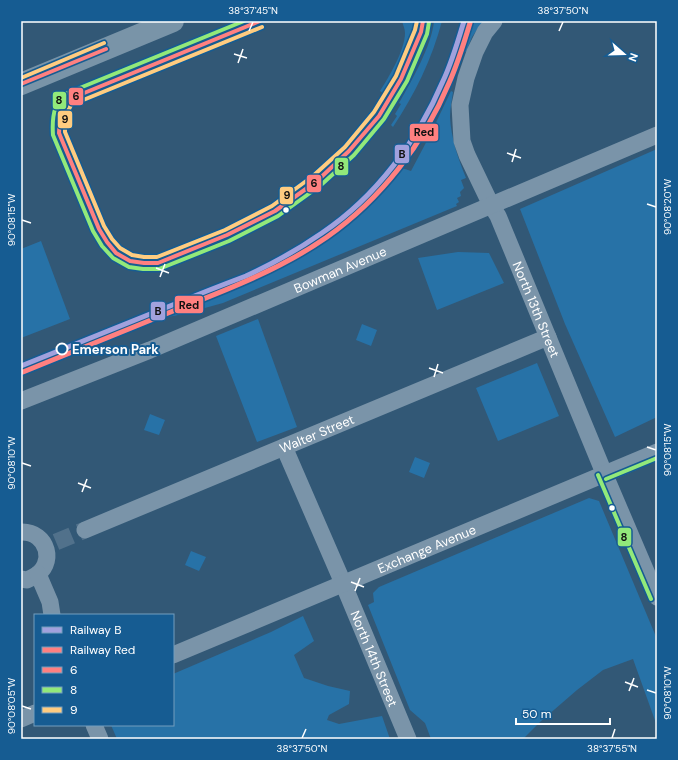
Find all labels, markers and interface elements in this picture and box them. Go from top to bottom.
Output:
text: 38°37'45"N [228,4,278,17]
text: 38°37'50"N [538,4,589,17]
north arrow [604,34,644,74]
text: N [625,51,641,64]
line badge: 6 [68,87,84,106]
text: 6 [73,89,80,103]
line badge: 8 [52,91,67,110]
text: 8 [56,93,63,107]
line badge: 9 [57,110,73,129]
text: 9 [62,112,69,126]
line badge: Red [409,123,439,142]
text: Red [414,125,434,139]
line badge: B [394,144,410,164]
text: B [398,147,406,161]
line badge: 8 [334,157,349,176]
text: 8 [338,159,345,173]
line badge: 6 [306,174,322,193]
text: 6 [311,176,318,190]
text: 90°08'20"W [661,179,674,235]
line badge: 9 [279,186,294,205]
text: 9 [284,188,291,202]
text: 90°08'15"W [5,193,18,246]
unlabelled marker [281,205,291,215]
street label: Bowman Avenue [291,243,389,297]
street label: North 13th Street [509,259,563,360]
line badge: Red [174,295,204,314]
text: Red [179,298,199,312]
line badge: B [150,301,166,321]
text: B [154,304,162,318]
place label: Emerson Park [72,341,159,358]
marker: Emerson Park [55,342,69,356]
street label: Walter Street [277,411,357,457]
text: 90°08'15"W [661,423,674,476]
text: 90°08'10"W [5,436,18,490]
unlabelled marker [607,503,617,513]
street label: Exchange Avenue [375,521,479,577]
line badge: 8 [617,527,632,547]
text: 8 [621,530,628,544]
street label: North 14th Street [346,608,402,709]
legend [34,614,174,726]
text: Railway B [70,622,121,638]
text: Railway Red [70,642,135,658]
text: 6 [70,662,78,678]
text: 90°08'10"W [661,666,674,720]
text: 90°08'05"W [5,677,18,734]
text: 8 [70,682,77,698]
scale bar [516,700,610,726]
text: 9 [70,702,78,718]
text: 50 m [522,706,551,722]
text: 38°37'50"N [277,742,328,755]
text: 38°37'55"N [587,742,637,755]

